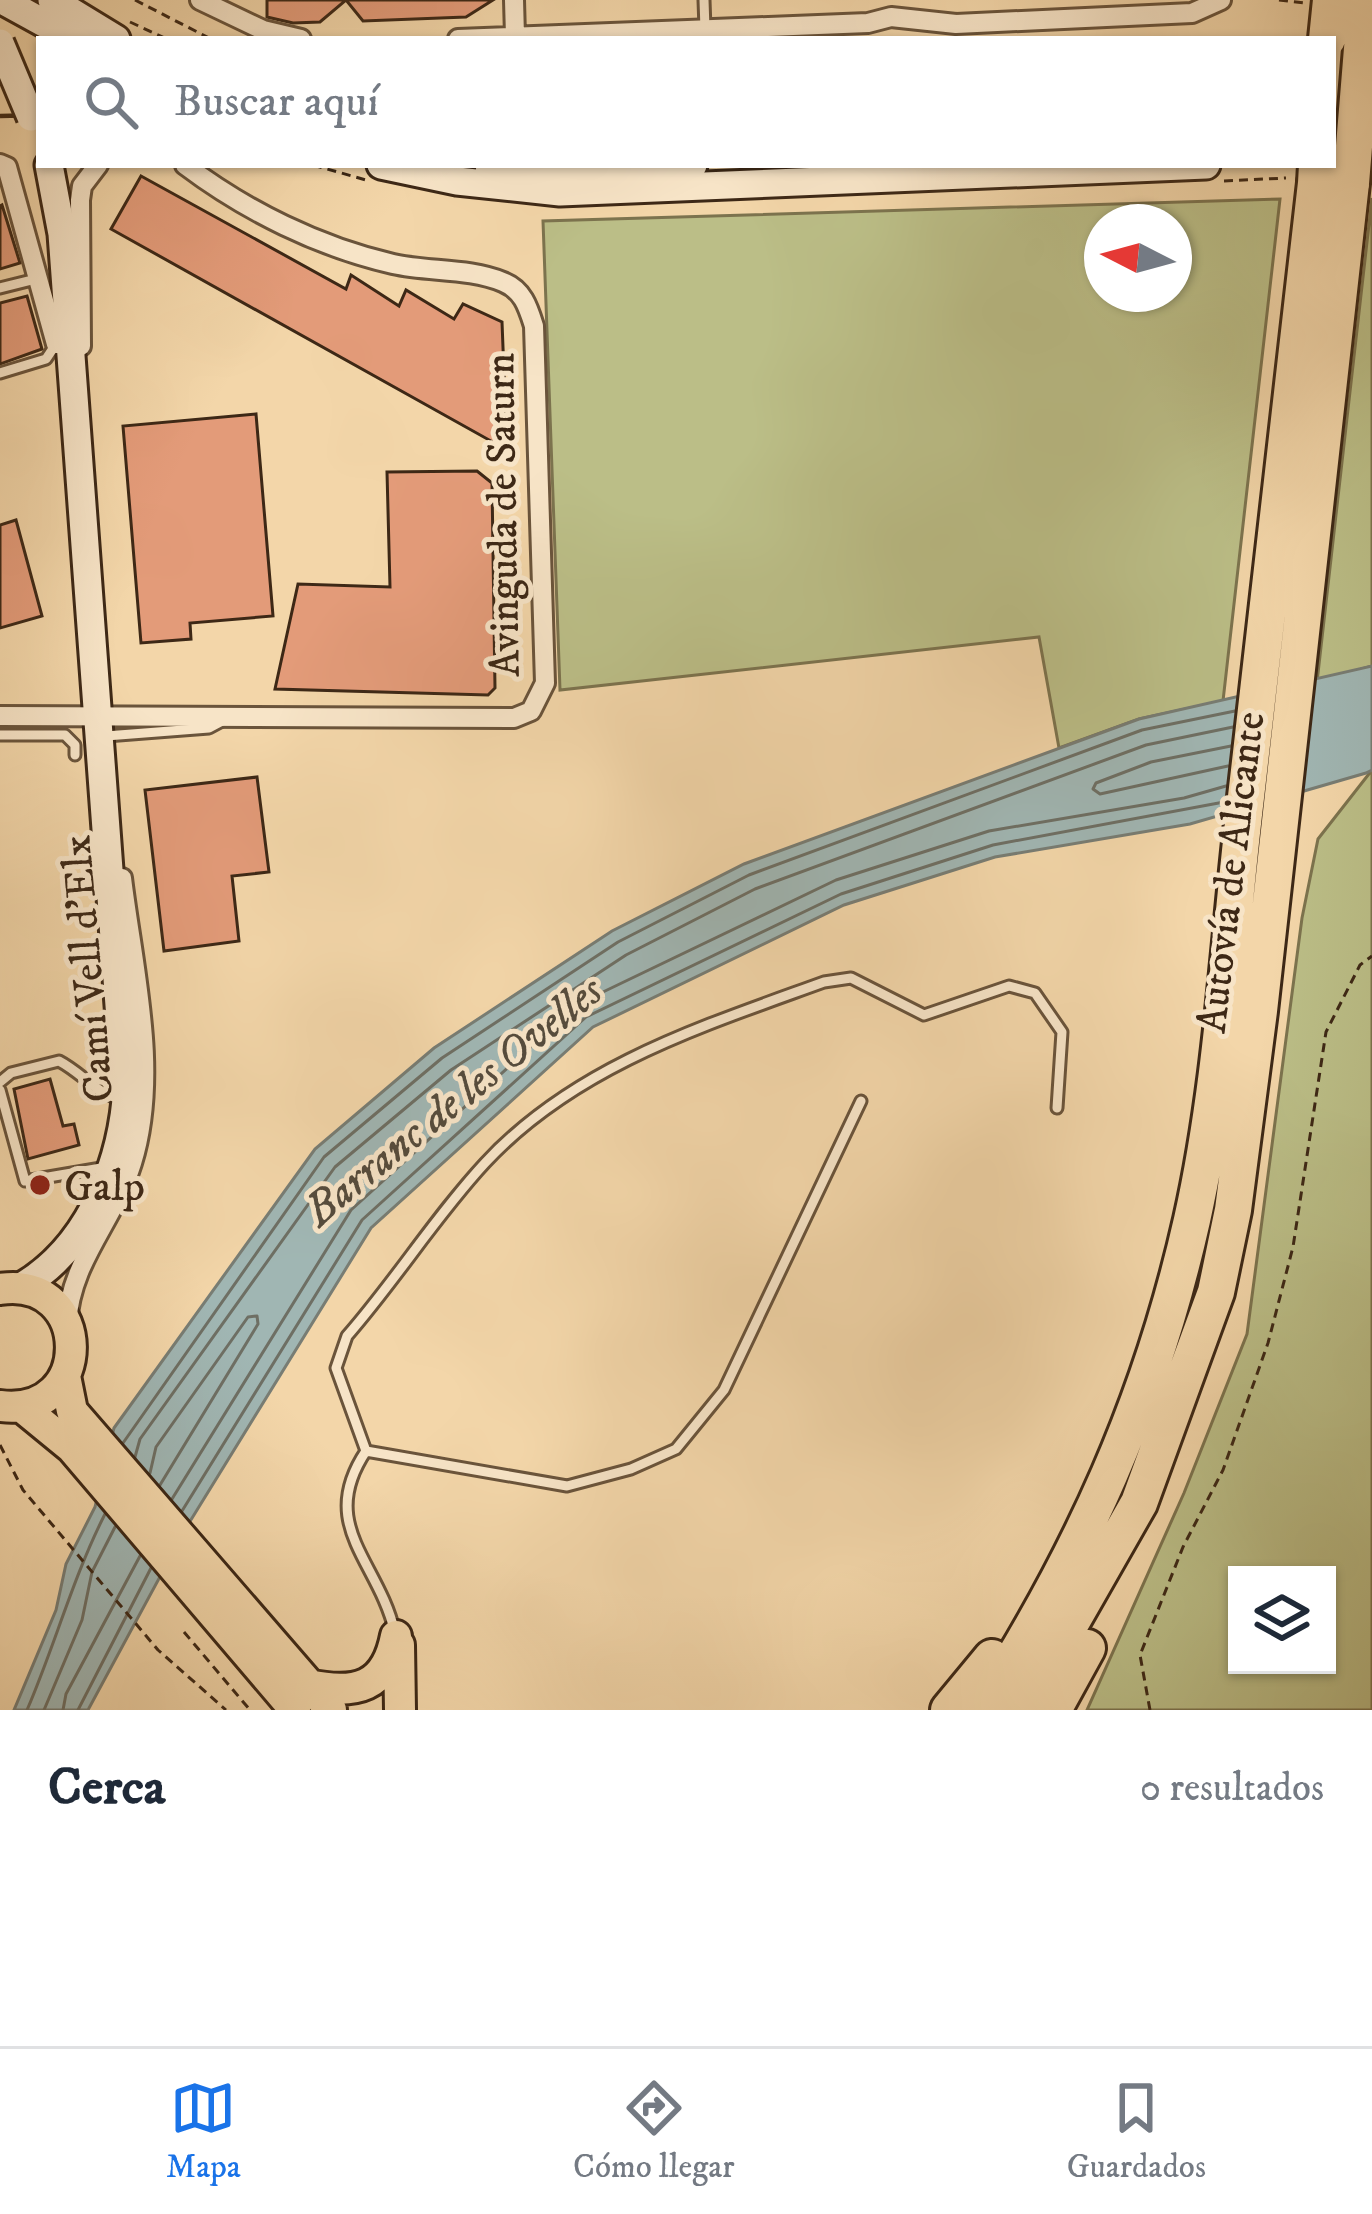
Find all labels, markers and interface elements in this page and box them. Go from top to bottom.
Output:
search box [36,36,1336,168]
icon: search [78,69,144,135]
text: Buscar aquí [174,74,379,130]
north arrow [1084,204,1192,312]
street label: Avinguda de Saturn [475,352,533,678]
street label: Autovía de Alicante [1186,709,1277,1036]
street label: Camí Vell d'Elx [51,833,127,1104]
water label: Barranc de les Ovelles [292,963,616,1240]
place label: Galp [64,1162,145,1214]
marker: Galp [27,1172,53,1198]
map controls [1228,1566,1336,1674]
button: layers [1228,1566,1336,1674]
text: Cerca [48,1756,165,1820]
text: 0 resultados [1140,1764,1324,1813]
tab: Mapa [166,2075,241,2188]
tab: Cómo llegar [573,2075,735,2188]
tab: Guardados [1067,2075,1206,2188]

